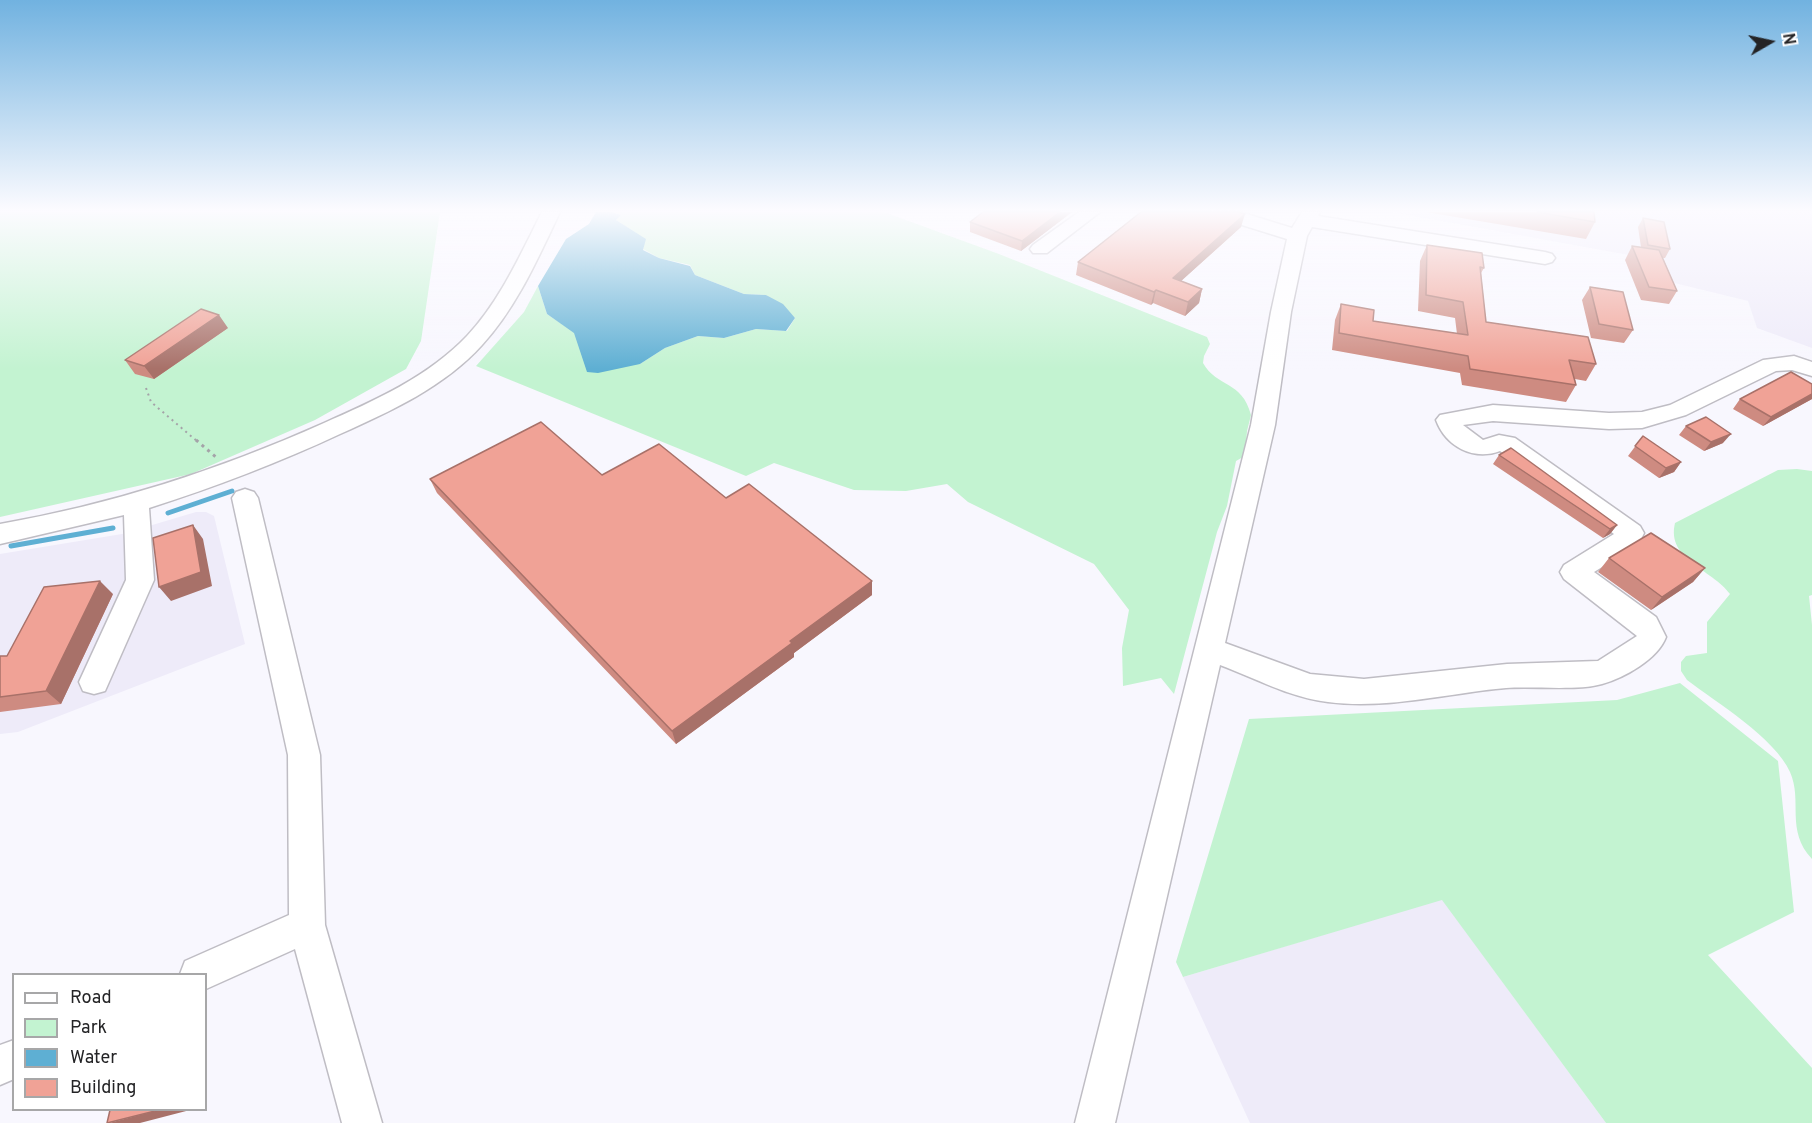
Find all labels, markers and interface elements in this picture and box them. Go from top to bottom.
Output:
north arrow [1740,12,1800,72]
text: N [1777,32,1799,46]
legend [12,973,207,1111]
text: Road [70,987,112,1010]
text: Park [70,1017,107,1040]
text: Water [70,1047,117,1070]
text: Building [70,1077,136,1100]

